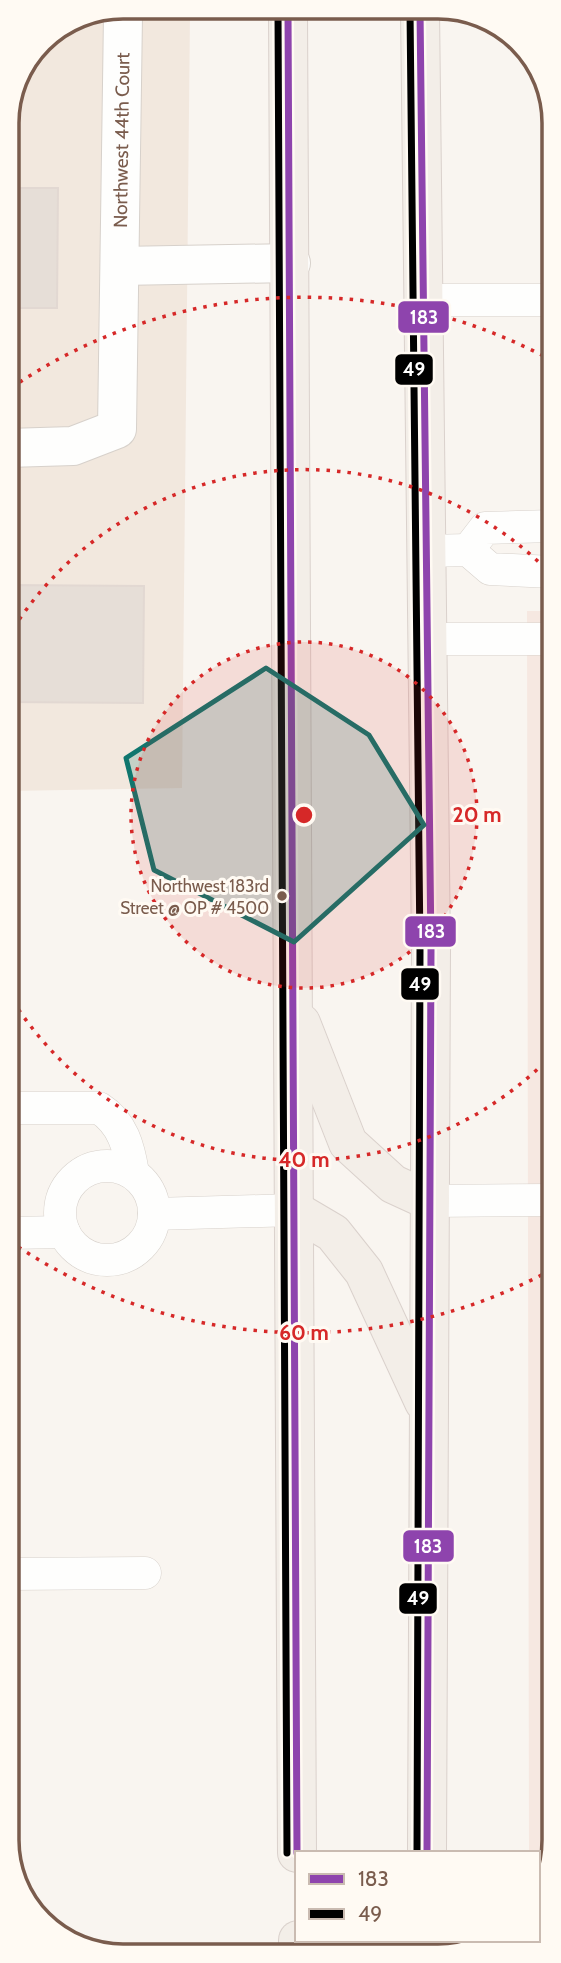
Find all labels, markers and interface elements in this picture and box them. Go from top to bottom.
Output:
street label: Northwest 44th Court [108,52,134,228]
line badge: 183 [397,300,450,334]
text: 183 [410,306,438,329]
line badge: 49 [394,353,434,386]
text: 49 [403,358,425,381]
text: 20 m [453,802,501,827]
centre of rings [292,803,316,827]
place label: Northwest 183rd Street @ OP # 4500 [120,876,269,918]
marker: Northwest 183rd Street @ OP # 4500 [275,889,289,903]
line badge: 183 [404,915,457,948]
text: 183 [417,920,445,943]
line badge: 49 [400,967,440,1001]
text: 49 [409,973,431,996]
text: 40 m [279,1147,329,1172]
text: 60 m [279,1320,329,1345]
line badge: 183 [402,1529,455,1563]
text: 183 [414,1535,442,1558]
line badge: 49 [398,1582,438,1615]
text: 49 [407,1587,429,1610]
legend [295,1851,540,1942]
text: 183 [358,1866,389,1891]
text: 49 [358,1901,382,1926]

